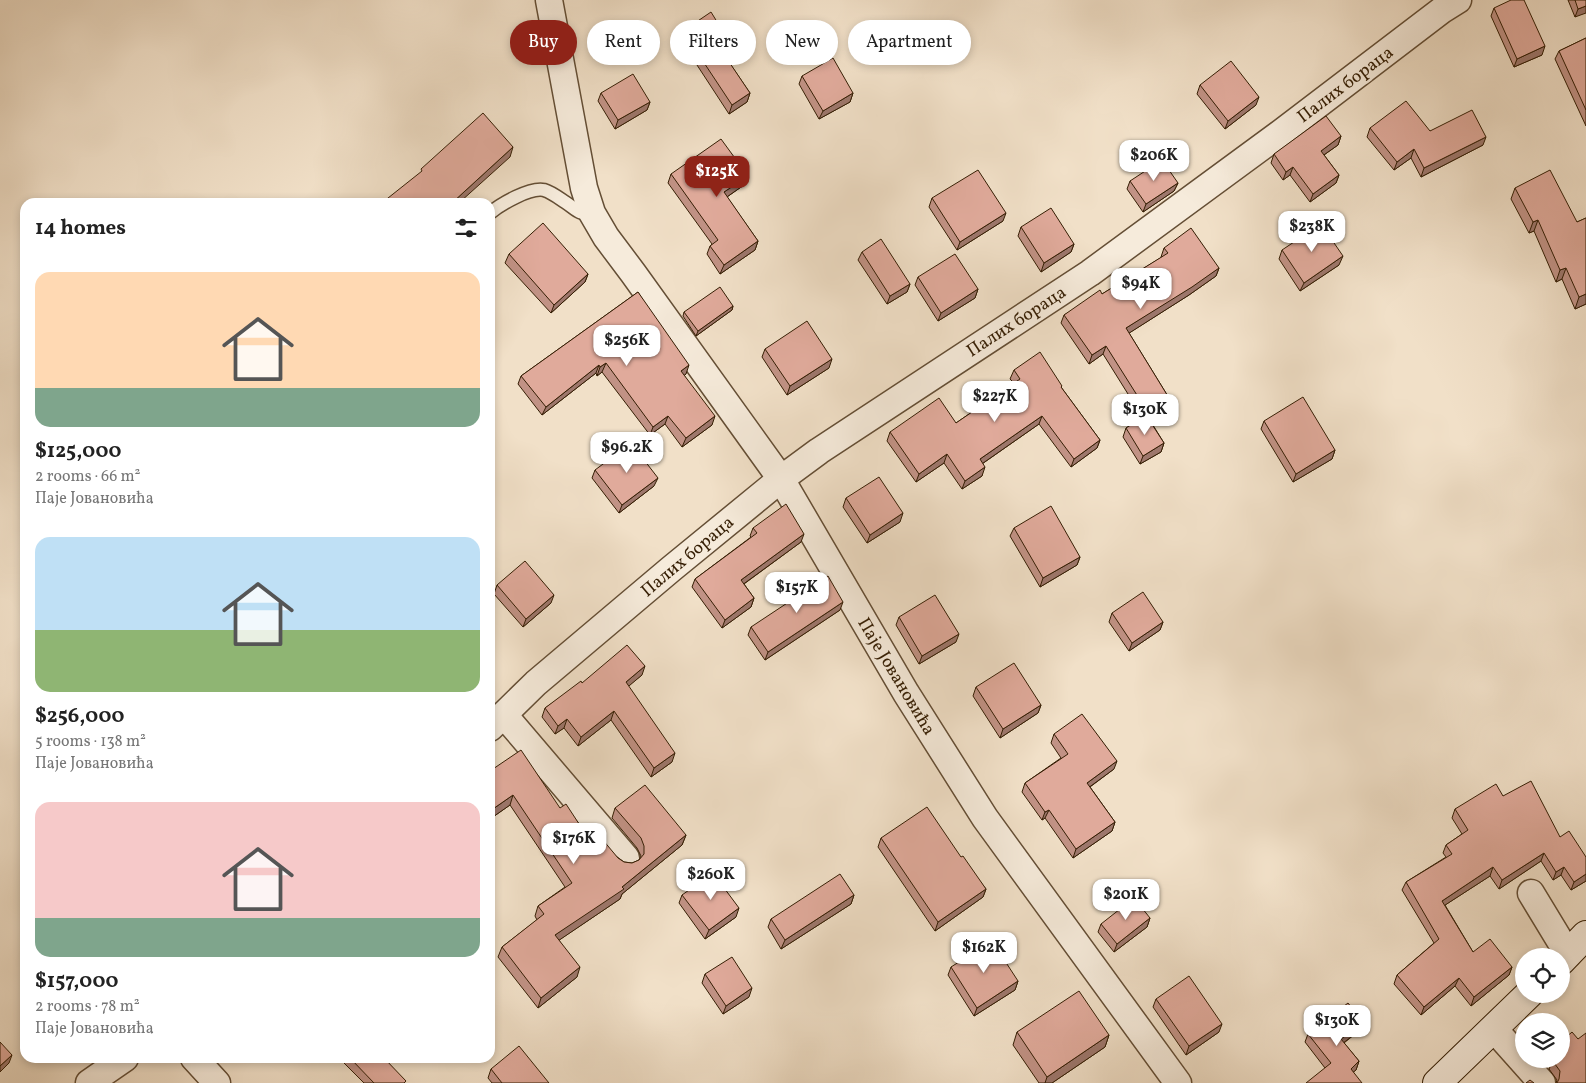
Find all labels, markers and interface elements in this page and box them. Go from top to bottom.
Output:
chip: Buy [510,20,577,65]
chip: Rent [587,20,660,65]
chip: Filters [670,20,756,65]
chip: New [766,20,838,65]
chip: Apartment [848,20,971,65]
street label: Палих бораца [1293,41,1399,130]
pin: $206K [1119,140,1189,182]
text: $206K [1130,145,1178,167]
pin: $125K [682,156,752,198]
text: $125K [696,161,738,183]
pin: $238K [1277,210,1347,253]
text: 14 homes [35,214,126,243]
icon: filters [452,214,480,242]
text: $238K [1289,216,1335,238]
pin: $94K [1111,268,1171,310]
text: $94K [1122,273,1160,295]
street label: Палих бораца [962,281,1072,364]
icon: home [213,304,303,394]
pin: $256K [592,324,662,367]
text: $256K [604,330,650,352]
pin: $227K [960,380,1030,423]
text: $227K [973,386,1017,408]
pin: $130K [1110,394,1180,436]
text: $130K [1123,399,1167,421]
pin: $96.2K [586,432,668,474]
text: $125,000 [35,437,121,466]
text: $96.2K [601,437,653,459]
text: 2 rooms · 66 m² [35,466,141,488]
text: Паје Јовановића [35,488,154,510]
street label: Палих бораца [636,511,740,604]
icon: home [213,569,303,659]
pin: $157K [762,572,832,614]
text: $157K [776,577,818,599]
street label: Паје Јовановића [851,613,941,740]
text: $256,000 [35,702,125,731]
text: 5 rooms · 138 m² [35,731,146,753]
text: Паје Јовановића [35,753,154,775]
pin: $176K [539,822,609,865]
text: $176K [552,828,596,850]
icon: home [213,834,303,924]
pin: $260K [676,858,746,901]
text: $260K [687,864,735,886]
pin: $201K [1091,878,1161,921]
text: $201K [1103,884,1149,906]
pin: $162K [949,932,1019,974]
text: $162K [962,937,1006,959]
map controls [1515,948,1570,1068]
button: locate [1515,948,1570,1003]
text: $157,000 [35,967,118,996]
text: 2 rooms · 78 m² [35,996,140,1018]
pin: $130K [1302,1004,1372,1047]
text: $130K [1315,1010,1359,1032]
button: layers [1515,1013,1570,1068]
text: Паје Јовановића [35,1018,154,1040]

